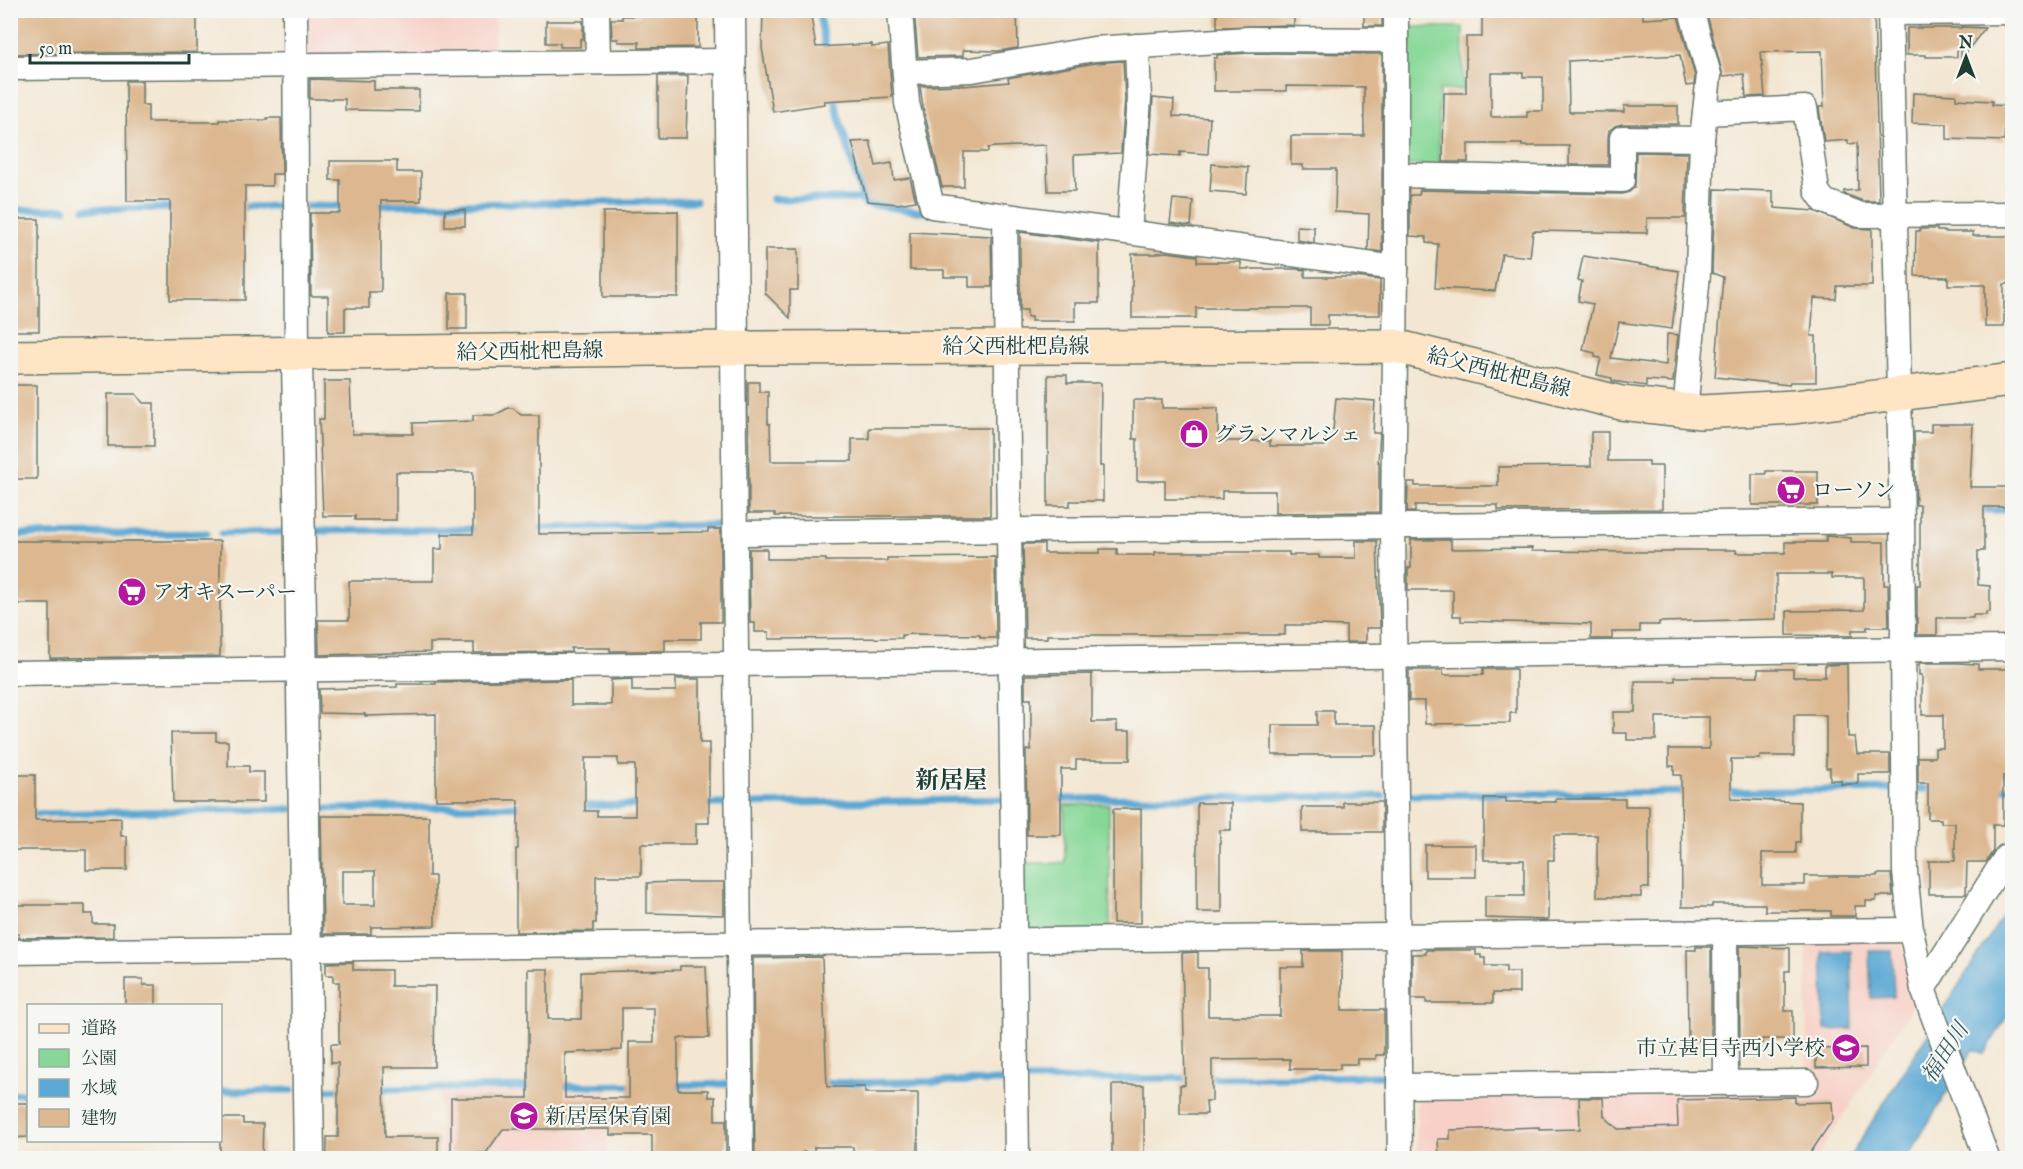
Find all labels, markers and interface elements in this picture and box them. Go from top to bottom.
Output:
scale bar [30,27,189,65]
north arrow [1936,27,1996,87]
text: N [1958,34,1973,54]
text: 50 m [39,38,72,61]
street label: 給父西枇杷島線 [943,334,1090,361]
street label: 給父西枇杷島線 [456,338,604,367]
street label: 給父西枇杷島線 [1424,343,1573,404]
shop icon: グランマルシェ [1178,418,1210,450]
place label: グランマルシェ [1215,422,1361,449]
supermarket icon: ローソン [1775,474,1807,506]
place label: ローソン [1812,478,1895,505]
supermarket icon: アオキスーパー [116,576,148,608]
place label: アオキスーパー [153,580,297,607]
district label: 新居屋 [915,766,987,797]
legend [27,1004,222,1142]
water label: 福田川 [1916,1016,1976,1088]
text: 道路 [81,1018,117,1041]
school or university icon: 市立甚目寺西小学校 [1830,1032,1862,1064]
place label: 市立甚目寺西小学校 [1636,1036,1825,1063]
text: 公園 [81,1048,117,1071]
text: 水域 [81,1078,117,1101]
school or university icon: 新居屋保育園 [508,1100,540,1132]
place label: 新居屋保育園 [545,1104,671,1131]
text: 建物 [81,1108,117,1131]

